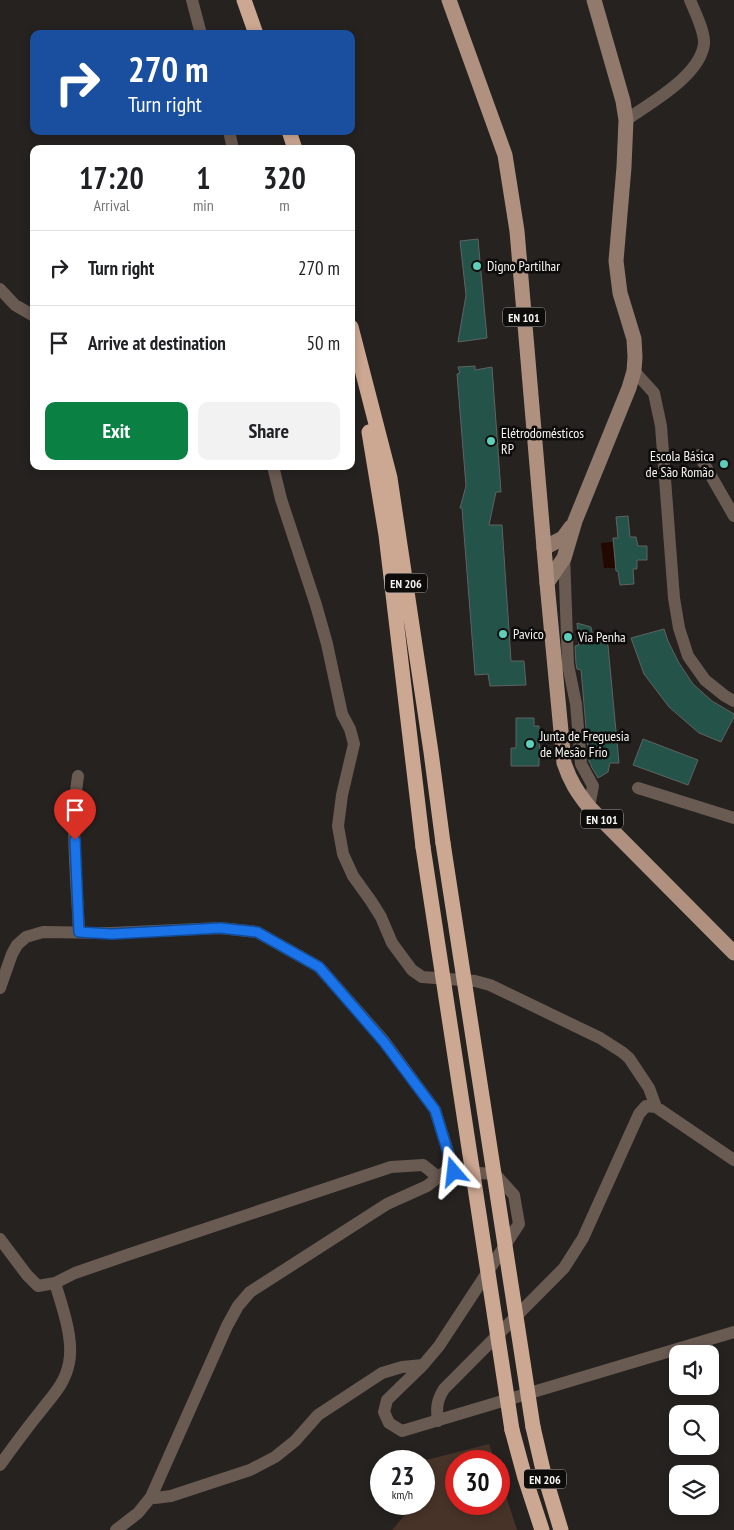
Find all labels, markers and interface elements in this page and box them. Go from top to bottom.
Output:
text: 270 m [128,46,209,92]
icon: right [45,50,110,115]
text: Turn right [128,90,202,118]
text: 17:20 [79,158,144,197]
text: 1 [196,158,211,197]
text: 320 [263,158,306,197]
text: Arrival [93,195,130,215]
text: min [193,195,214,215]
text: m [279,195,290,215]
icon: right [45,254,73,282]
text: Turn right [88,256,154,280]
text: 270 m [298,256,340,280]
place label: Digno Partilhar [487,257,560,275]
marker: Digno Partilhar [471,260,483,272]
road number: EN 101 [503,308,545,326]
icon: arrive [45,329,73,357]
text: Arrive at destination [88,331,226,355]
text: 50 m [307,331,340,355]
button: Exit [45,402,188,460]
button: Share [198,402,340,460]
place label: Elétrodomésticos RP [501,424,584,458]
marker: Elétrodomésticos RP [485,435,497,447]
place label: Escola Básica de São Romão [646,447,714,481]
marker: Escola Básica de São Romão [718,458,730,470]
road number: EN 206 [385,574,427,592]
place label: Pavico [513,625,544,643]
marker: Pavico [497,628,509,640]
place label: Via Penha [577,628,626,646]
marker: Via Penha [562,631,574,643]
place label: Junta de Freguesia de Mesão Frio [539,727,629,761]
marker: Junta de Freguesia de Mesão Frio [524,738,536,750]
pin [54,789,96,840]
icon: arrive [61,796,89,824]
road number: EN 101 [581,810,623,829]
position arrow [427,1145,479,1197]
map controls [669,1345,719,1515]
button: sound [669,1345,719,1395]
button: search [669,1405,719,1455]
speed limit sign: 30 [445,1450,510,1515]
text: 23 [391,1460,414,1492]
button: layers [669,1465,719,1515]
road number: EN 206 [524,1470,566,1488]
text: km/h [392,1487,413,1502]

